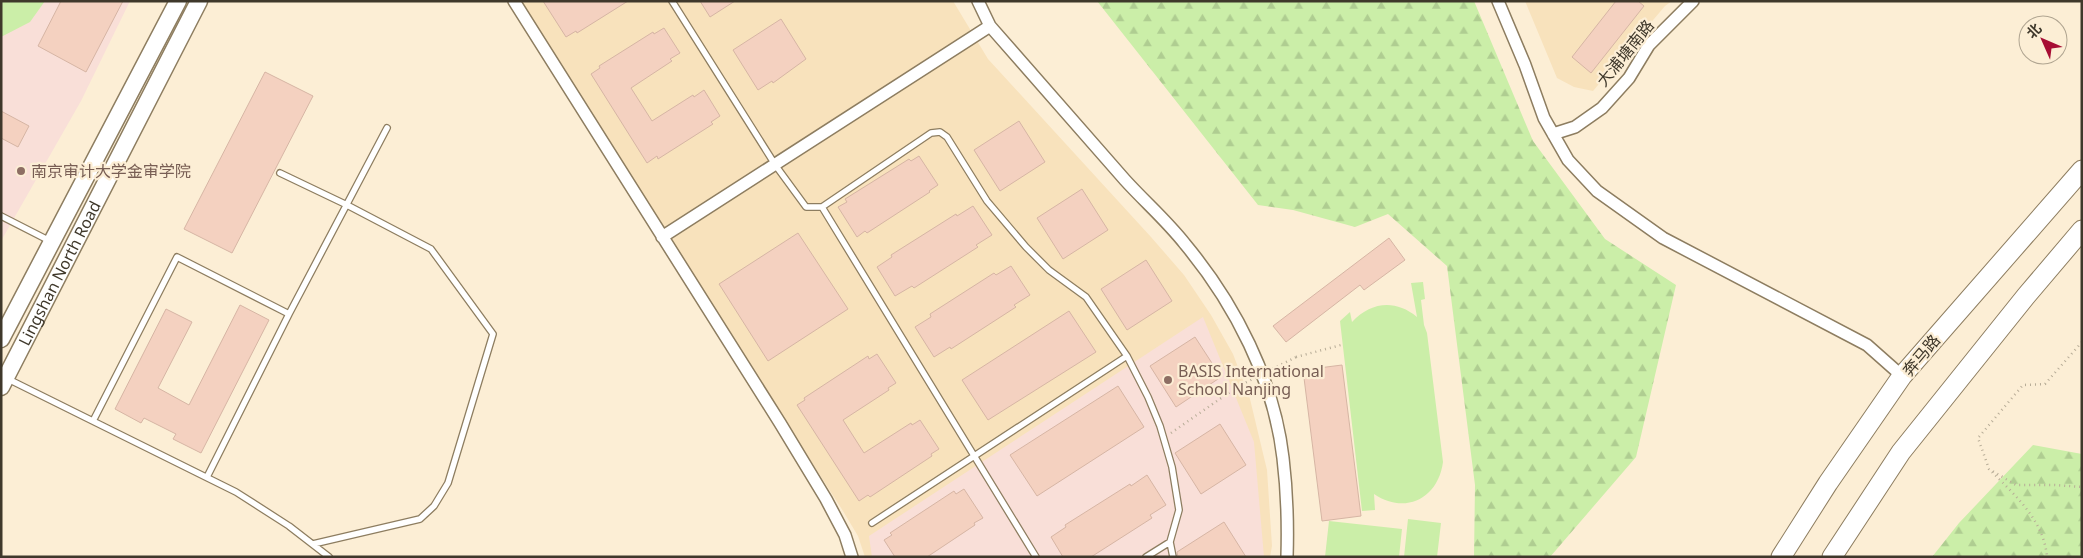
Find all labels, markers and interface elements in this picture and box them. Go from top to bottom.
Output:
street label: 大浦塘南路 [1591,15,1659,91]
north arrow [2018,15,2068,65]
text: 北 [2022,19,2045,42]
place label: 南京审计大学金审学院 [31,160,191,182]
marker: 南京审计大学金审学院 [15,165,27,177]
street label: Lingshan North Road [13,197,106,349]
street label: 奔马路 [1897,330,1945,380]
place label: BASIS International School Nanjing [1178,360,1324,400]
marker: BASIS International School Nanjing [1162,374,1174,386]

